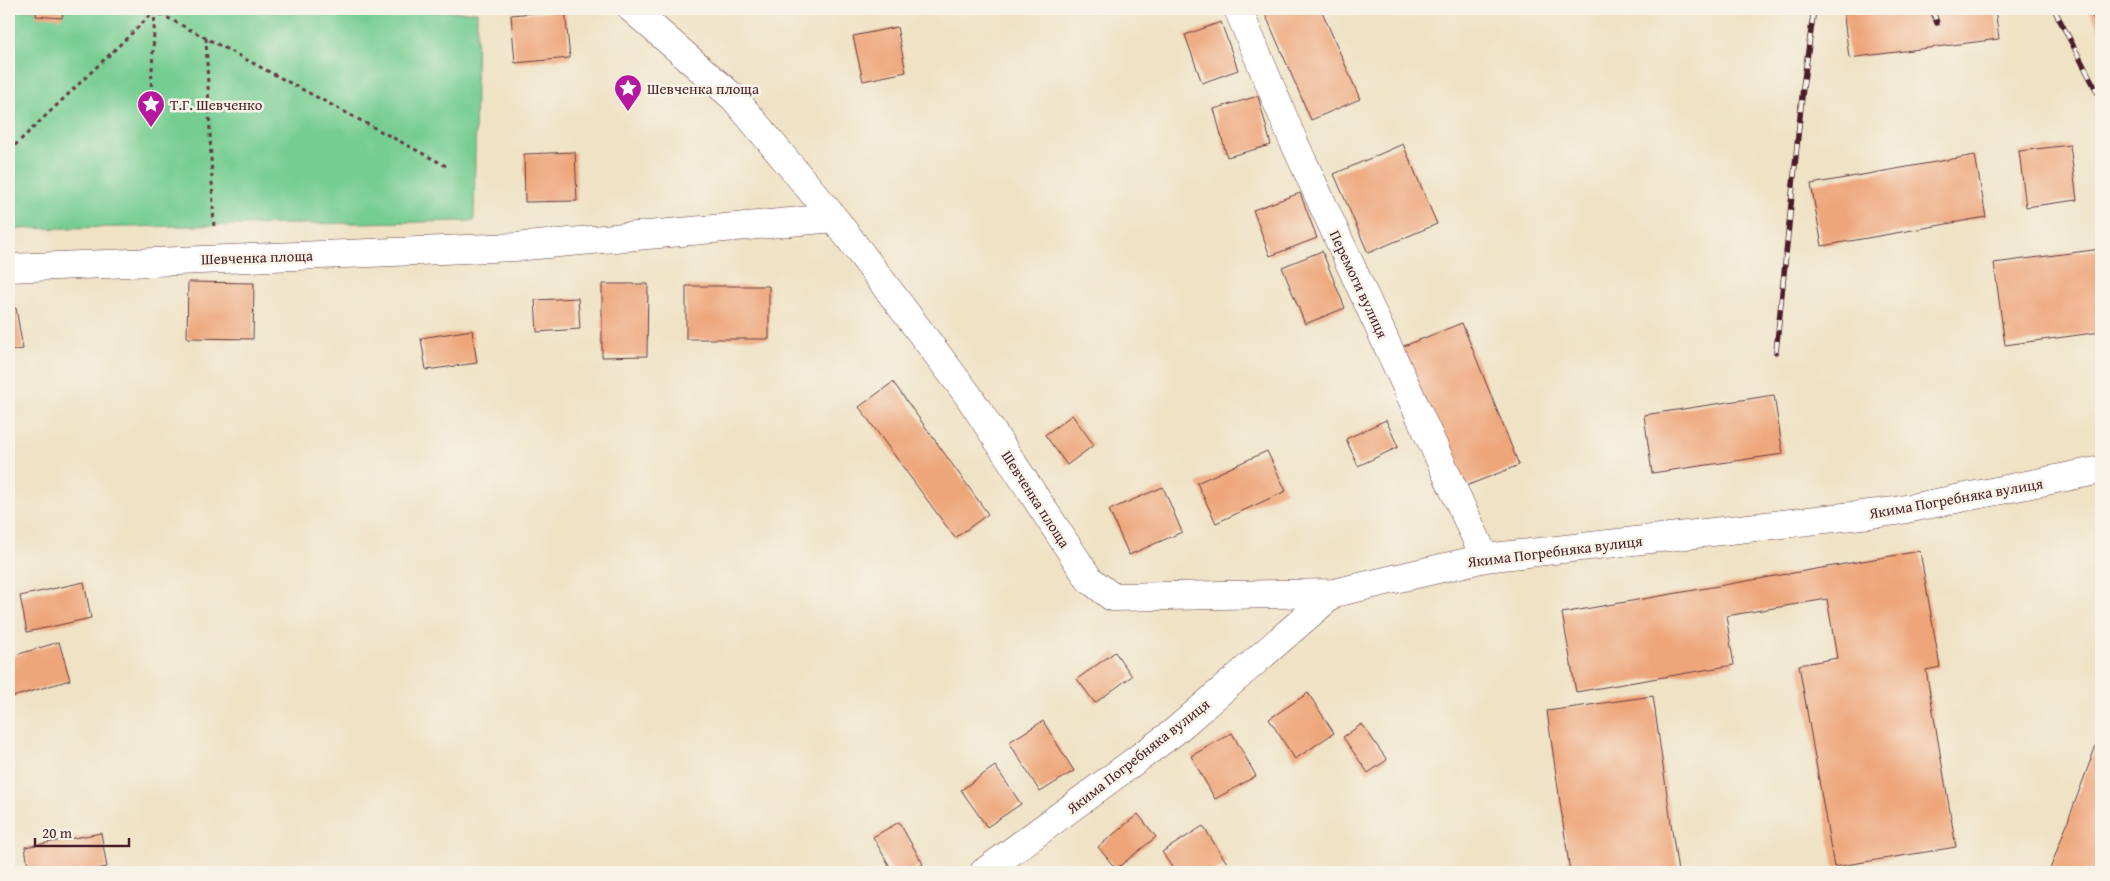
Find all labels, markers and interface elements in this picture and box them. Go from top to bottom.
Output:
place icon: Шевченка площа [613,73,643,112]
place label: Шевченка площа [647,78,760,99]
place icon: Т.Г. Шевченко [136,89,166,128]
place label: Т.Г. Шевченко [170,94,263,115]
street label: Перемоги вулиця [1325,227,1393,342]
street label: Шевченка площа [201,245,314,269]
street label: Шевченка площа [997,446,1076,552]
street label: Якима Погребняка вулиця [1866,472,2045,524]
street label: Якима Погребняка вулиця [1465,530,1644,572]
street label: Якима Погребняка вулиця [1061,693,1214,819]
scale bar [35,816,129,848]
text: 20 m [42,822,73,843]

